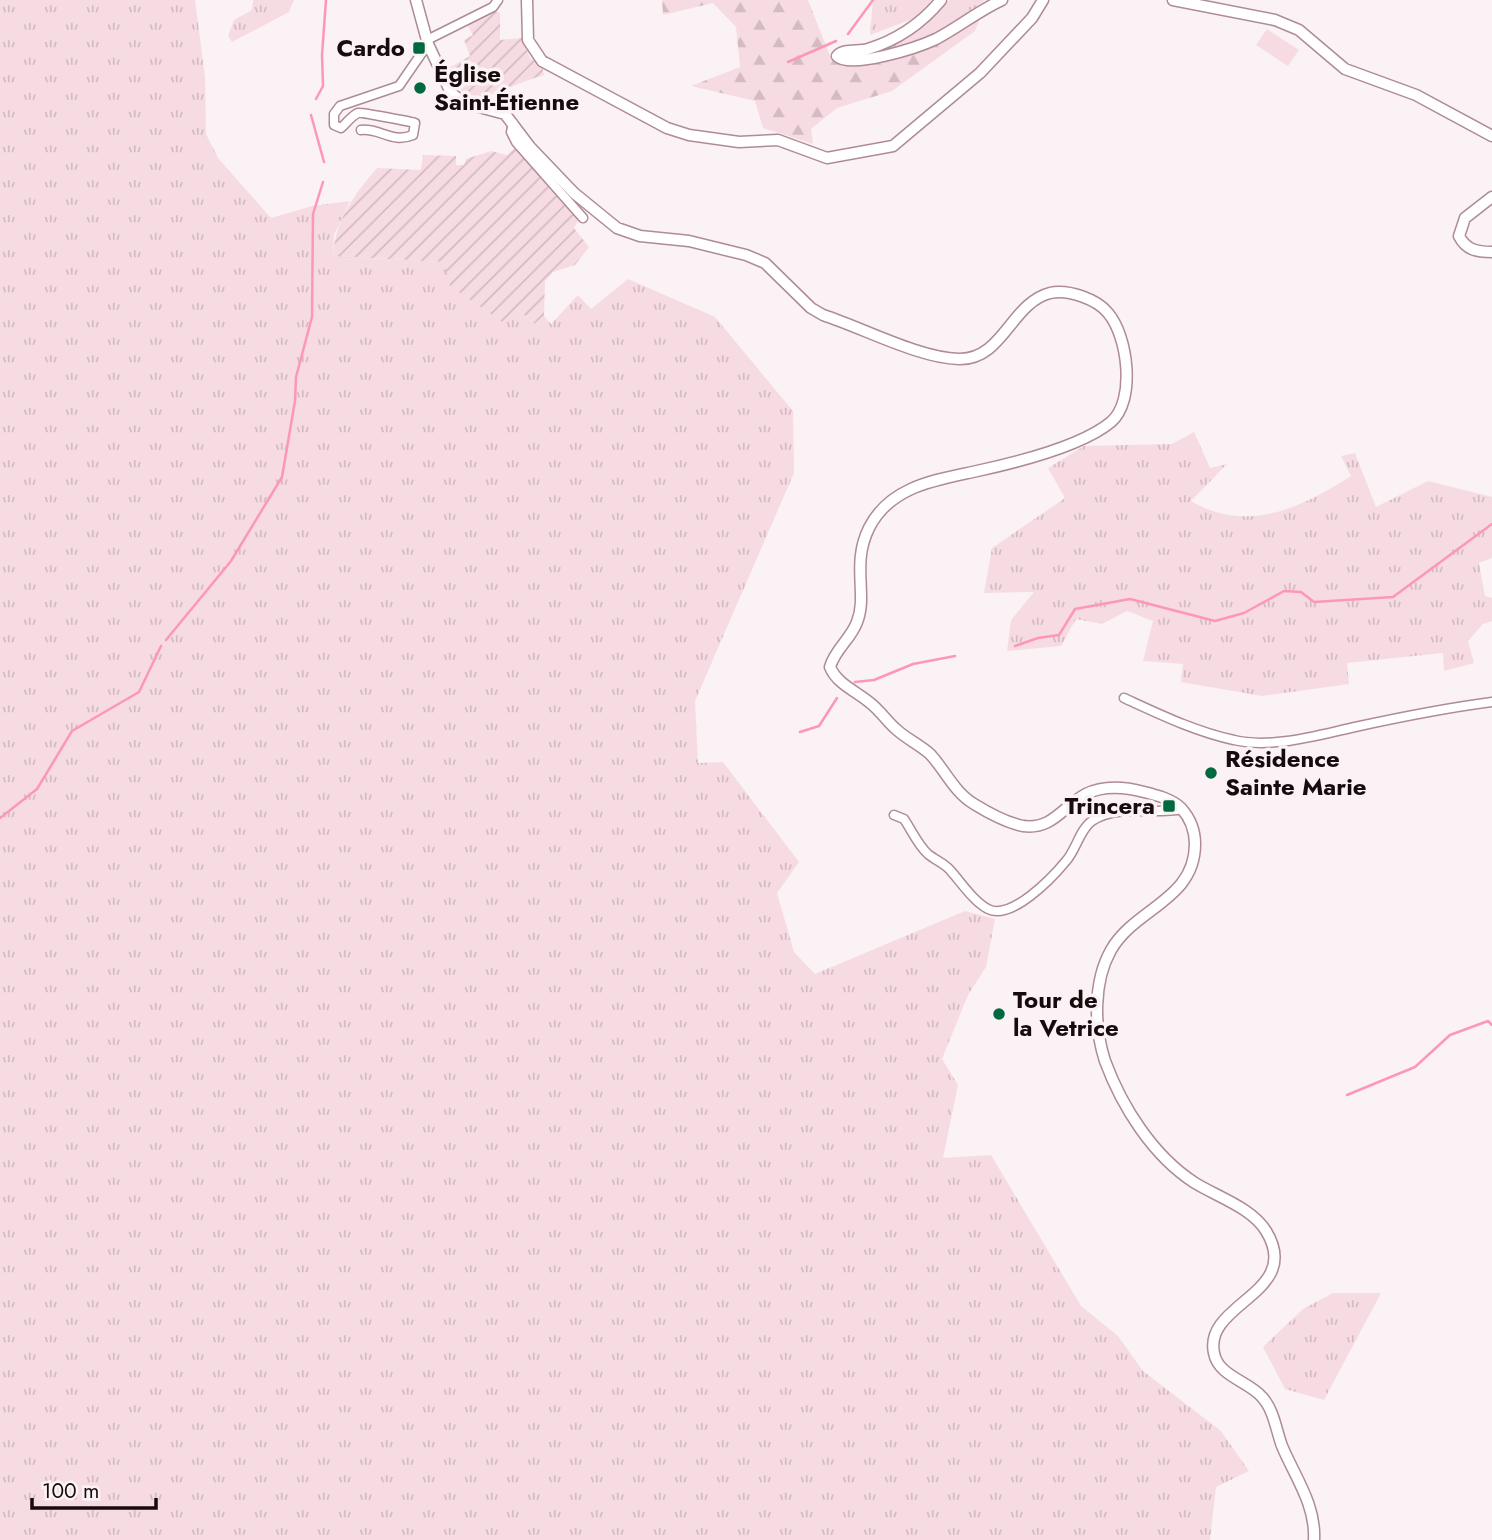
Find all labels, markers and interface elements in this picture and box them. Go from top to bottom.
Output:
place label: Cardo [336,30,405,65]
marker: Cardo [411,40,427,56]
place label: Église Saint-Étienne [434,56,579,119]
marker: Église Saint-Étienne [412,80,428,96]
place label: Résidence Sainte Marie [1225,741,1367,804]
marker: Résidence Sainte Marie [1203,765,1219,781]
place label: Trincera [1065,788,1155,823]
marker: Trincera [1161,798,1177,814]
place label: Tour de la Vetrice [1013,982,1119,1045]
marker: Tour de la Vetrice [991,1006,1007,1022]
scale bar [32,1466,156,1510]
text: 100 m [42,1476,99,1506]

